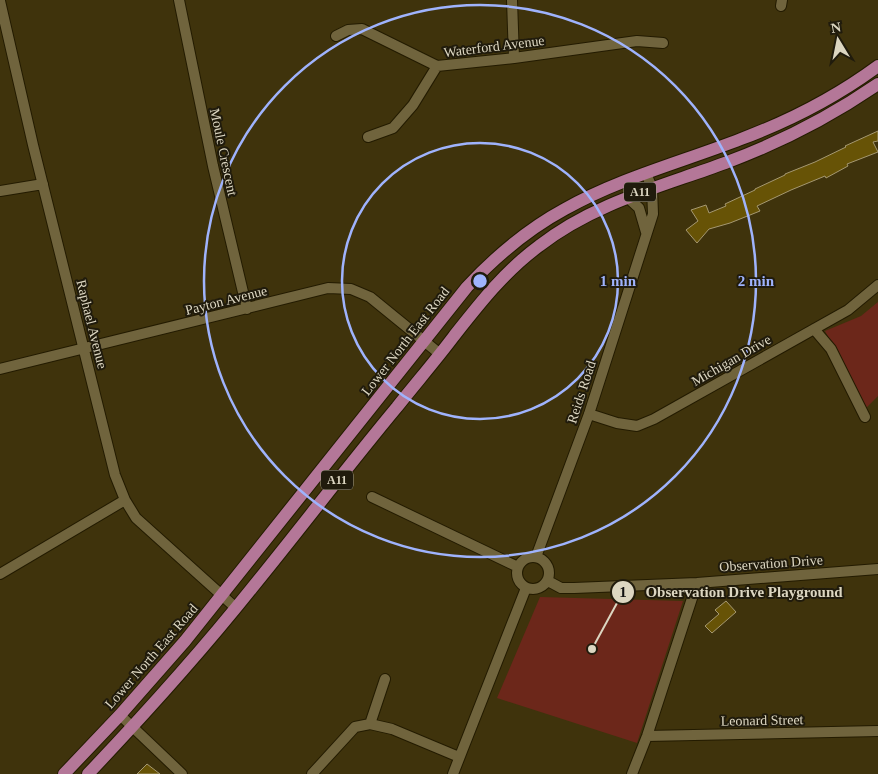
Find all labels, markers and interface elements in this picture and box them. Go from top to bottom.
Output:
north arrow [813,15,863,65]
text: N [830,19,842,36]
street label: Waterford Avenue [443,33,545,60]
street label: Moule Crescent [207,107,240,197]
road number: A11 [624,182,656,202]
centre of rings [471,272,489,290]
text: 1 min [600,273,637,289]
text: 2 min [738,273,775,289]
street label: Raphael Avenue [73,278,110,370]
street label: Payton Avenue [183,283,269,318]
street label: Lower North East Road [358,284,452,398]
street label: Michigan Drive [689,332,774,389]
street label: Reids Road [564,359,599,425]
road number: A11 [321,470,353,490]
street label: Observation Drive [719,552,823,575]
callout: Observation Drive Playground [610,577,853,607]
text: 1 [619,584,627,600]
text: Observation Drive Playground [645,584,843,600]
street label: Lower North East Road [102,601,201,712]
street label: Leonard Street [720,712,804,729]

